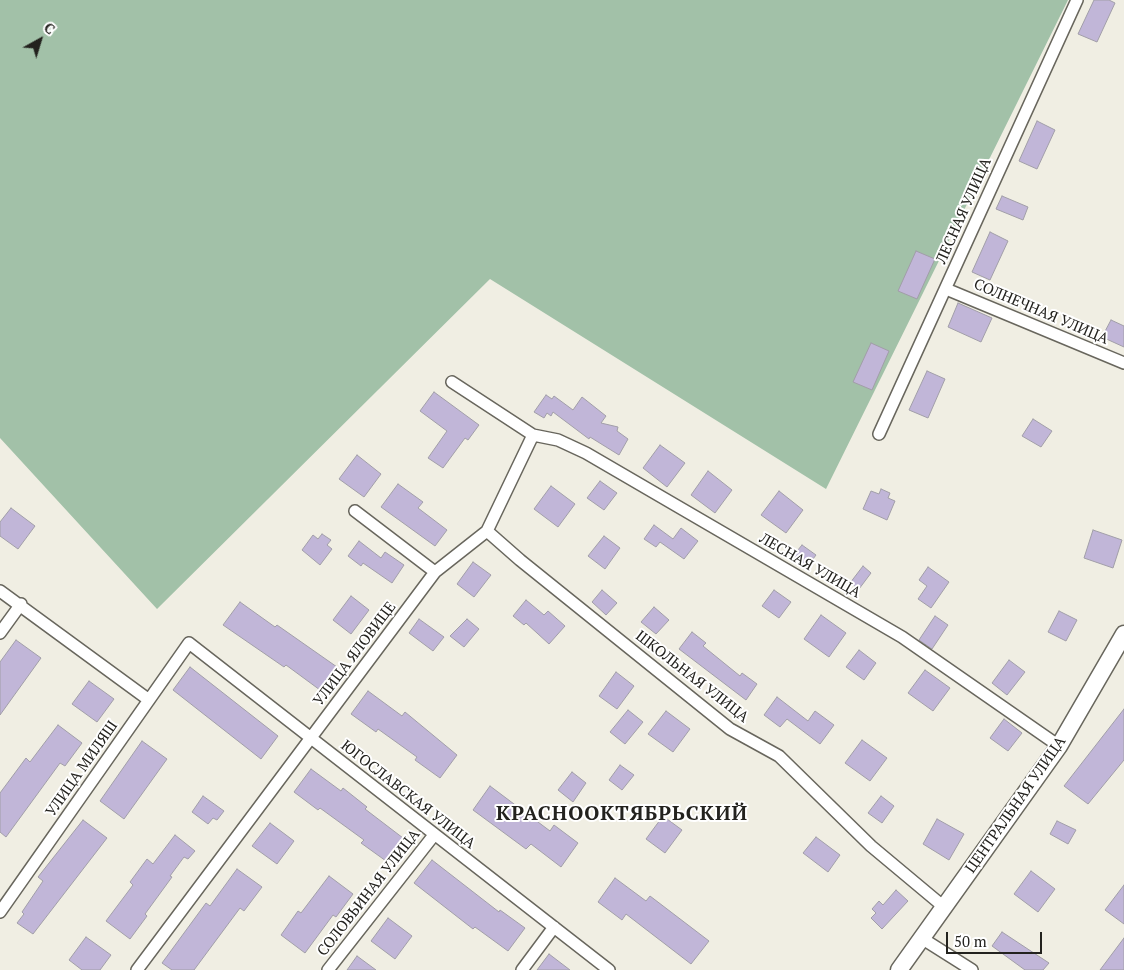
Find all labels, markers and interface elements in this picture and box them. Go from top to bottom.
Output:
north arrow [15,15,65,65]
text: С [40,18,59,38]
street label: ЛЕСНАЯ УЛИЦА [933,155,995,267]
street label: СОЛНЕЧНАЯ УЛИЦА [971,275,1111,349]
street label: ЛЕСНАЯ УЛИЦА [756,530,864,602]
street label: УЛИЦА ЯЛОВИЦЕ [310,598,400,710]
street label: ШКОЛЬНАЯ УЛИЦА [632,627,752,727]
street label: УЛИЦА МИЛЯШ [42,718,122,820]
street label: ЦЕНТРАЛЬНАЯ УЛИЦА [962,733,1070,877]
street label: ЮГОСЛАВСКАЯ УЛИЦА [337,737,479,853]
district label: КРАСНООКТЯБРЬСКИЙ [494,802,750,826]
street label: СОЛОВЬИНАЯ УЛИЦА [314,826,424,960]
scale bar [949,922,1045,954]
text: 50 m [954,931,987,951]

